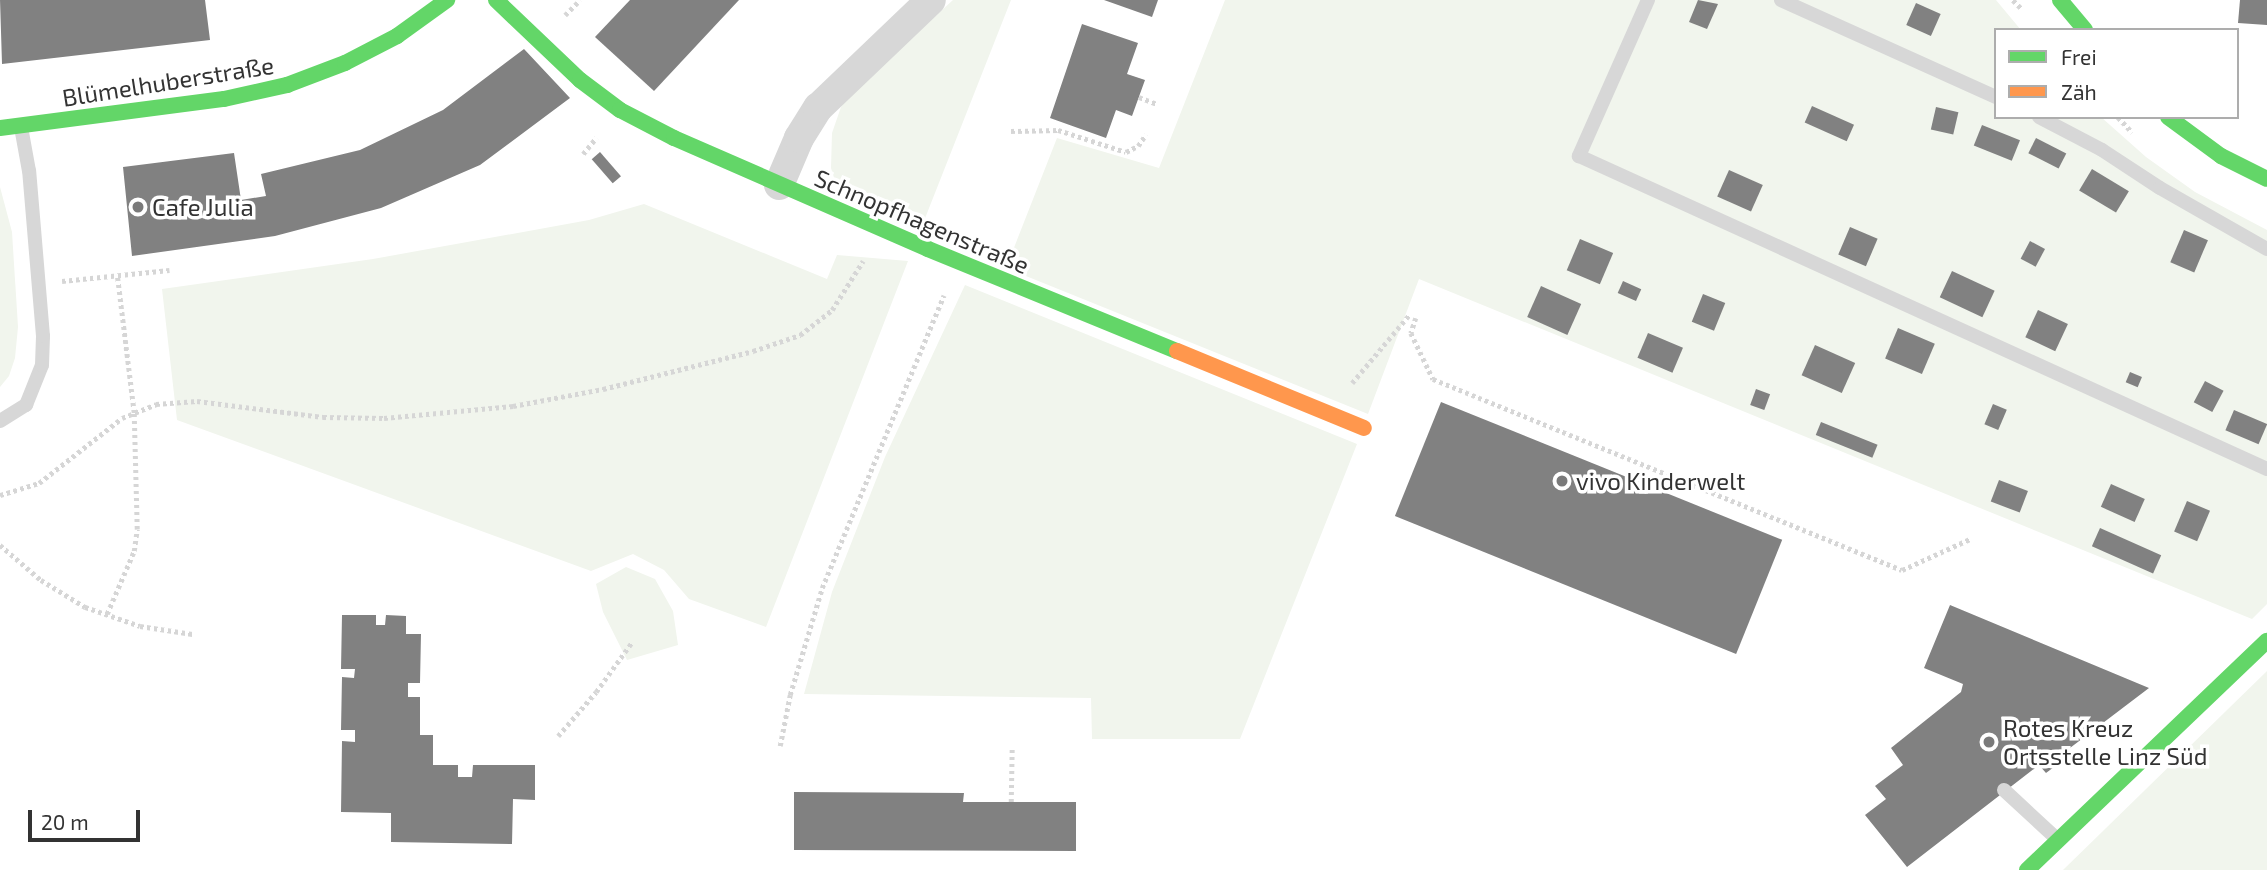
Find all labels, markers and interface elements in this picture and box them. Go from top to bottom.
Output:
legend [1994,28,2239,119]
text: Frei [2061,44,2097,69]
street label: Blümelhuberstraße [60,50,276,112]
text: Zäh [2061,79,2097,104]
street label: Schnopfhagenstraße [810,163,1034,279]
place label: Cafe Julia [152,193,254,221]
marker: Cafe Julia [130,199,146,215]
place label: vivo Kinderwelt [1576,467,1745,495]
marker: vivo Kinderwelt [1554,473,1570,489]
place label: Rotes Kreuz Ortsstelle Linz Süd [2003,714,2207,770]
marker: Rotes Kreuz Ortsstelle Linz Süd [1981,734,1997,750]
scale bar [32,796,144,840]
text: 20 m [41,809,89,834]

